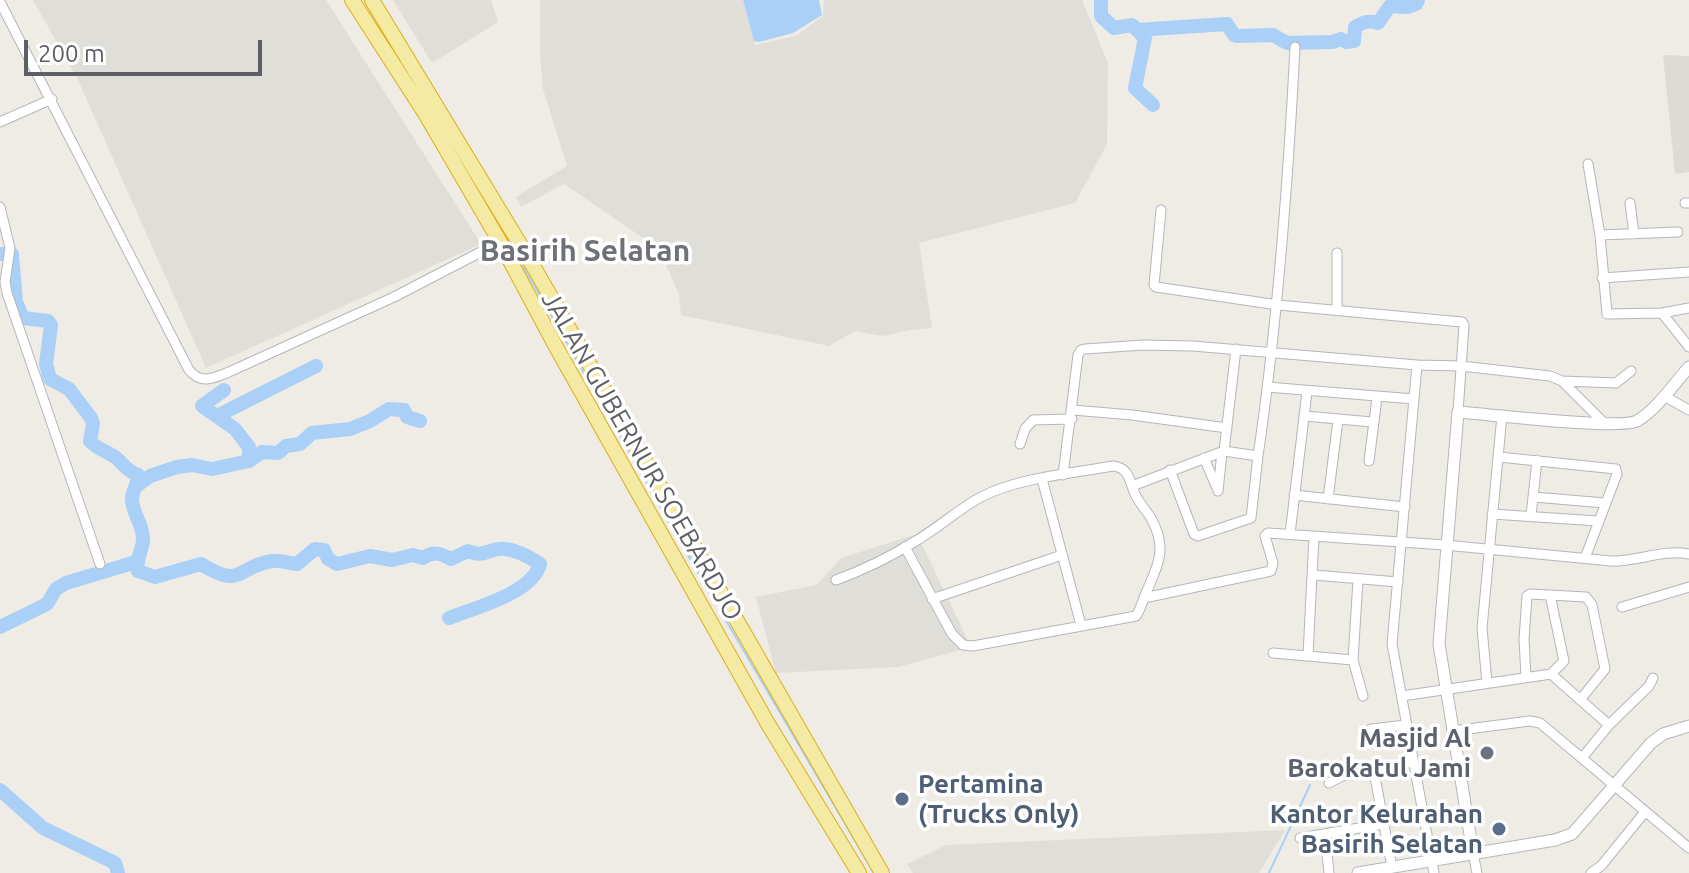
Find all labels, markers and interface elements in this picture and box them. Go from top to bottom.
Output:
scale bar [28,24,266,74]
text: 200 m [38,40,105,67]
district label: Basirih Selatan [480,233,690,269]
street label: JALAN GUBERNUR SOEBARDJO [535,286,749,626]
place label: Masjid Al Barokatul Jami [1287,722,1471,784]
marker: Masjid Al Barokatul Jami [1478,744,1496,762]
place label: Pertamina (Trucks Only) [918,768,1079,830]
marker: Pertamina (Trucks Only) [893,790,911,808]
place label: Kantor Kelurahan Basirih Selatan [1270,798,1483,860]
marker: Kantor Kelurahan Basirih Selatan [1490,820,1508,838]

